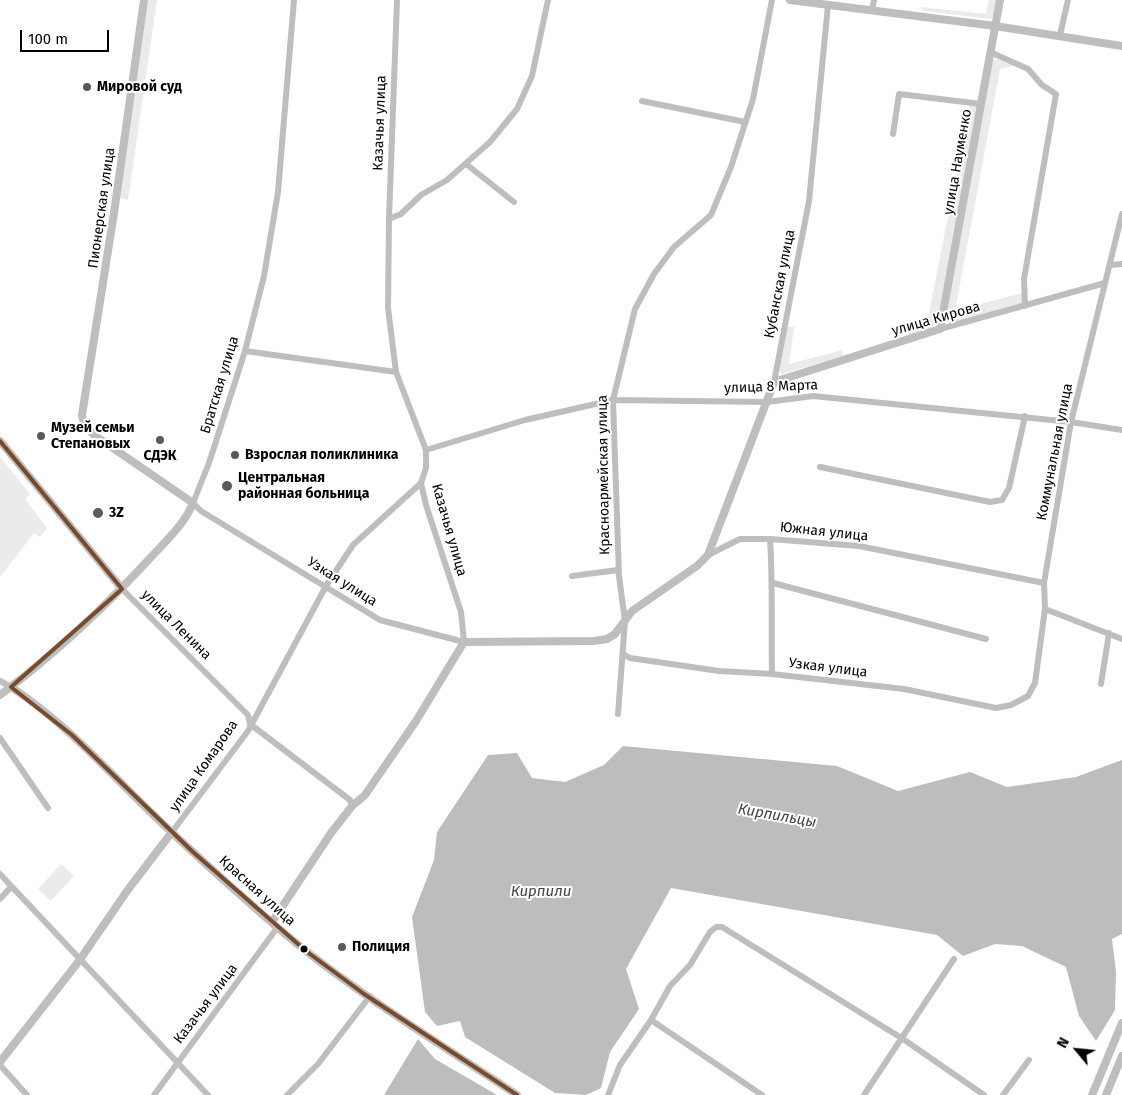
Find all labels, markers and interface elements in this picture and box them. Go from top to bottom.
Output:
scale bar [22,20,111,52]
text: 100 m [28,30,68,48]
street label: Казачья улица [370,75,390,171]
place label: Мировой суд [97,79,182,95]
marker: Мировой суд [81,81,93,93]
street label: улица Науменко [940,108,976,216]
street label: Пионерская улица [85,146,119,270]
street label: Кубанская улица [761,228,799,340]
street label: улица Кирова [890,298,982,340]
street label: Братская улица [197,334,243,436]
street label: улица 8 Марта [724,377,818,397]
street label: Коммунальная улица [1033,382,1077,522]
street label: Красноармейская улица [594,395,614,555]
place label: Музей семьи Степановых [51,420,134,452]
marker: Музей семьи Степановых [35,430,47,442]
marker: СДЭК [154,434,166,446]
place label: Взрослая поликлиника [245,447,398,463]
place label: СДЭК [143,448,177,464]
marker: Взрослая поликлиника [229,449,241,461]
place label: Центральная районная больница [238,470,369,502]
marker: Центральная районная больница [220,479,234,493]
street label: Казачья улица [428,482,470,578]
place label: 3Z [109,505,124,521]
marker: 3Z [91,506,105,520]
street label: Южная улица [779,519,869,545]
street label: Узкая улица [304,554,380,610]
street label: улица Ленина [137,586,215,664]
street label: Узкая улица [788,655,868,681]
street label: улица Комарова [166,717,242,815]
water label: Кирпильцы [736,800,818,832]
street label: Красная улица [215,852,299,930]
water label: Кирпили [511,883,571,901]
place label: Полиция [352,939,410,955]
marker: Полиция [336,941,348,953]
unlabelled marker [299,944,309,954]
street label: Казачья улица [171,961,241,1047]
north arrow [1052,1025,1102,1075]
text: N [1054,1035,1073,1051]

